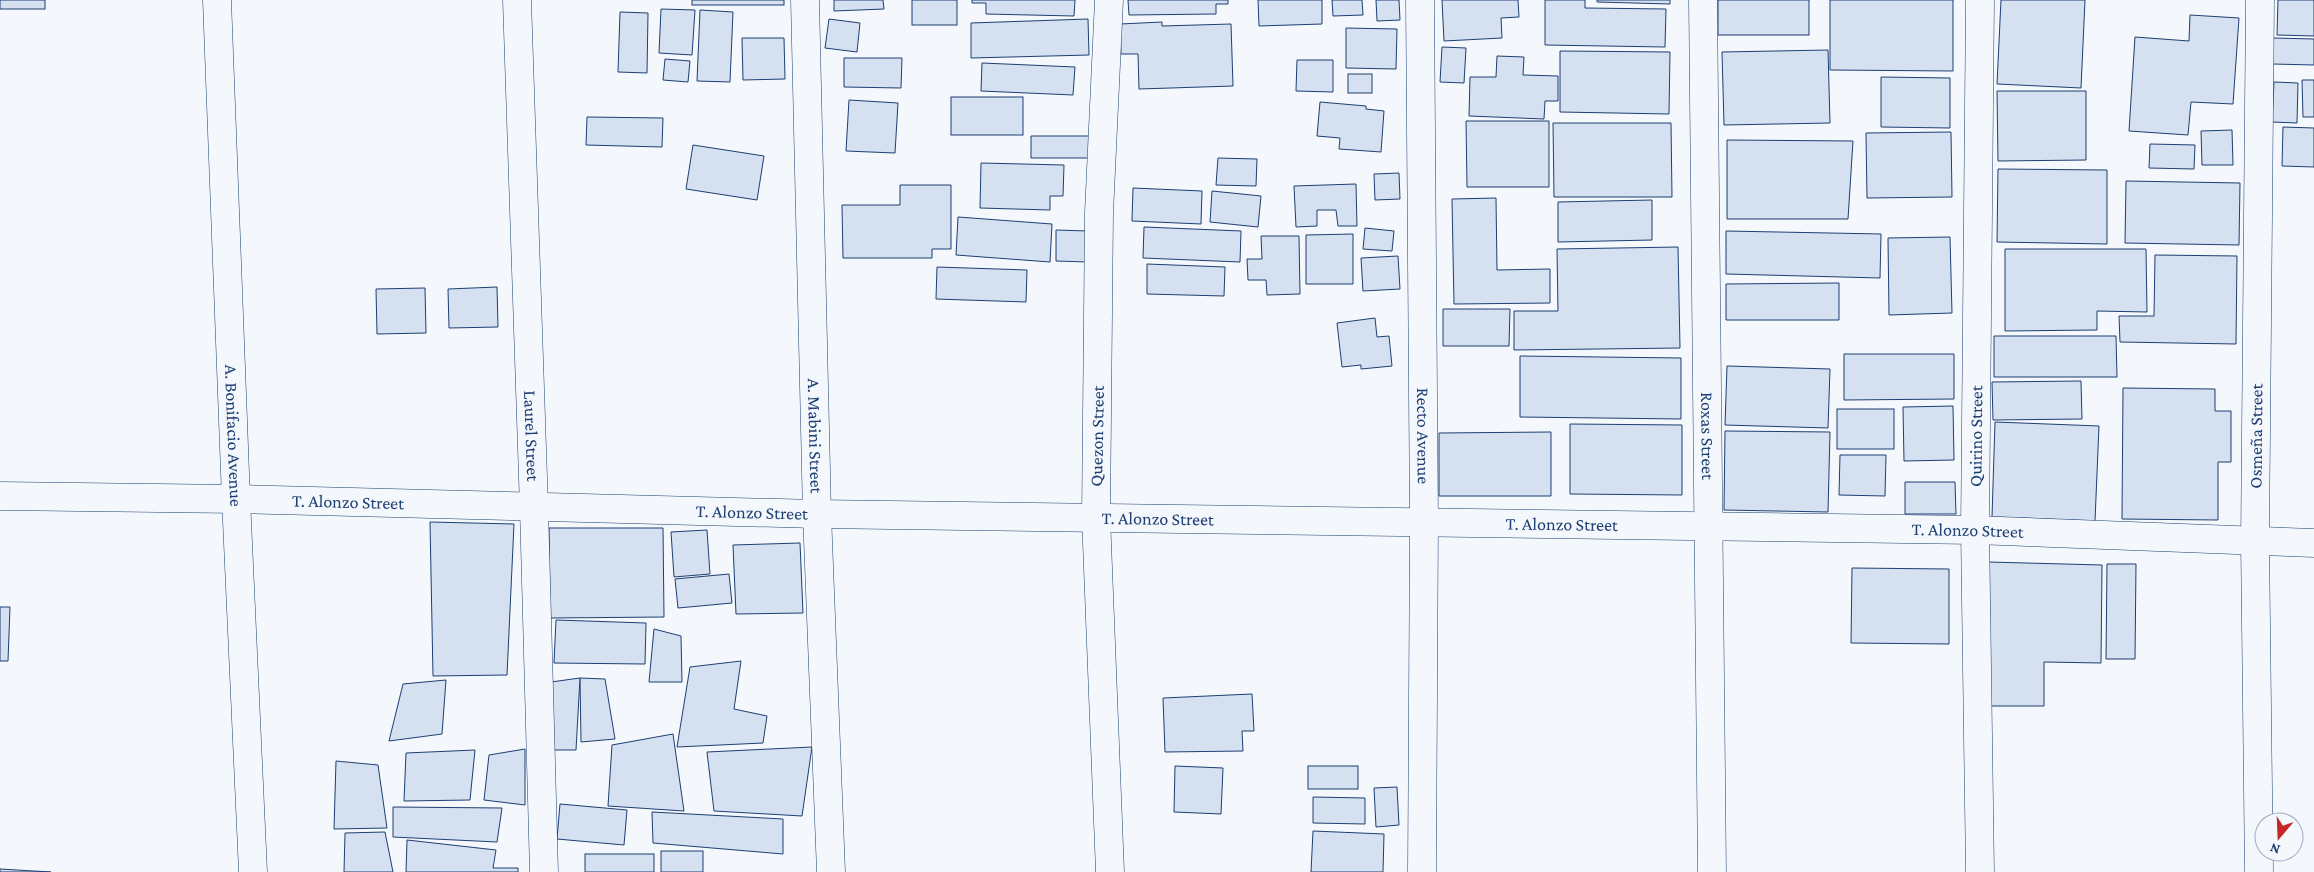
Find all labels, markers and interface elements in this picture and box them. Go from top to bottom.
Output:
street label: A. Bonifacio Avenue [221,364,246,507]
street label: A. Mabini Street [804,378,827,495]
street label: Osmeña Street [2245,382,2266,489]
street label: Quezon Street [1086,384,1108,487]
street label: Quirino Street [1965,384,1986,487]
street label: Recto Avenue [1413,388,1434,484]
street label: Laurel Street [520,390,543,483]
street label: Roxas Street [1697,392,1718,481]
street label: T. Alonzo Street [292,490,405,513]
street label: T. Alonzo Street [695,501,809,524]
street label: T. Alonzo Street [1101,508,1215,529]
street label: T. Alonzo Street [1505,514,1619,535]
street label: T. Alonzo Street [1911,519,2025,542]
north arrow [2254,812,2304,862]
text: N [2267,840,2282,858]

